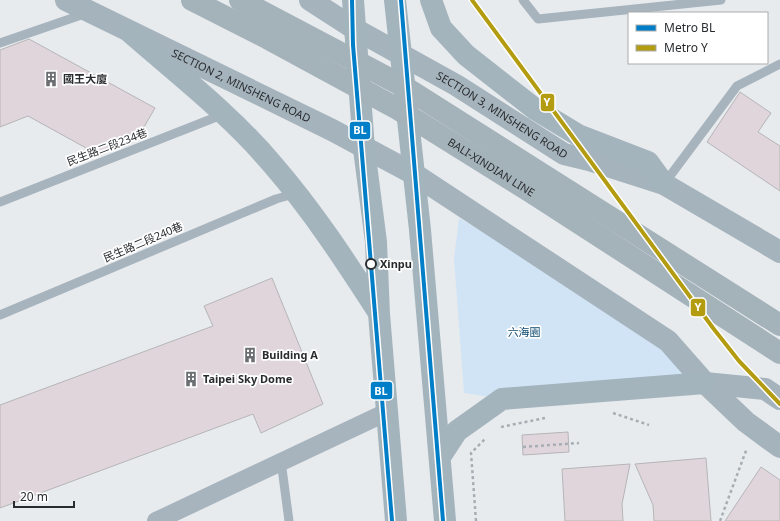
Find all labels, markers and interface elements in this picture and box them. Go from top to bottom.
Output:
legend [628,12,768,64]
text: Metro BL [664,19,715,36]
text: Metro Y [664,39,708,56]
street label: SECTION 2, MINSHENG ROAD [169,45,313,125]
street label: SECTION 3, MINSHENG ROAD [434,68,571,162]
building icon: 國王大廈 [42,70,60,88]
place label: 國王大廈 [63,71,107,86]
line badge: Y [540,93,555,112]
text: Y [544,94,551,109]
line badge: BL [349,121,371,140]
text: BL [353,122,367,137]
street label: 民生路二段234巷 [65,124,149,169]
street label: BALI-XINDIAN LINE [445,134,538,200]
street label: 民生路二段240巷 [101,218,185,265]
place label: Xinpu [380,256,412,271]
marker: Xinpu [365,258,377,270]
line badge: Y [690,298,706,317]
text: Y [695,299,702,314]
park label: 六海園 [508,324,541,339]
building icon: Building A [241,346,259,364]
place label: Building A [262,347,318,362]
building icon: Taipei Sky Dome [182,370,200,388]
place label: Taipei Sky Dome [203,371,293,386]
line badge: BL [370,381,393,400]
text: BL [374,383,388,398]
scale bar [14,483,74,509]
text: 20 m [20,488,48,505]

